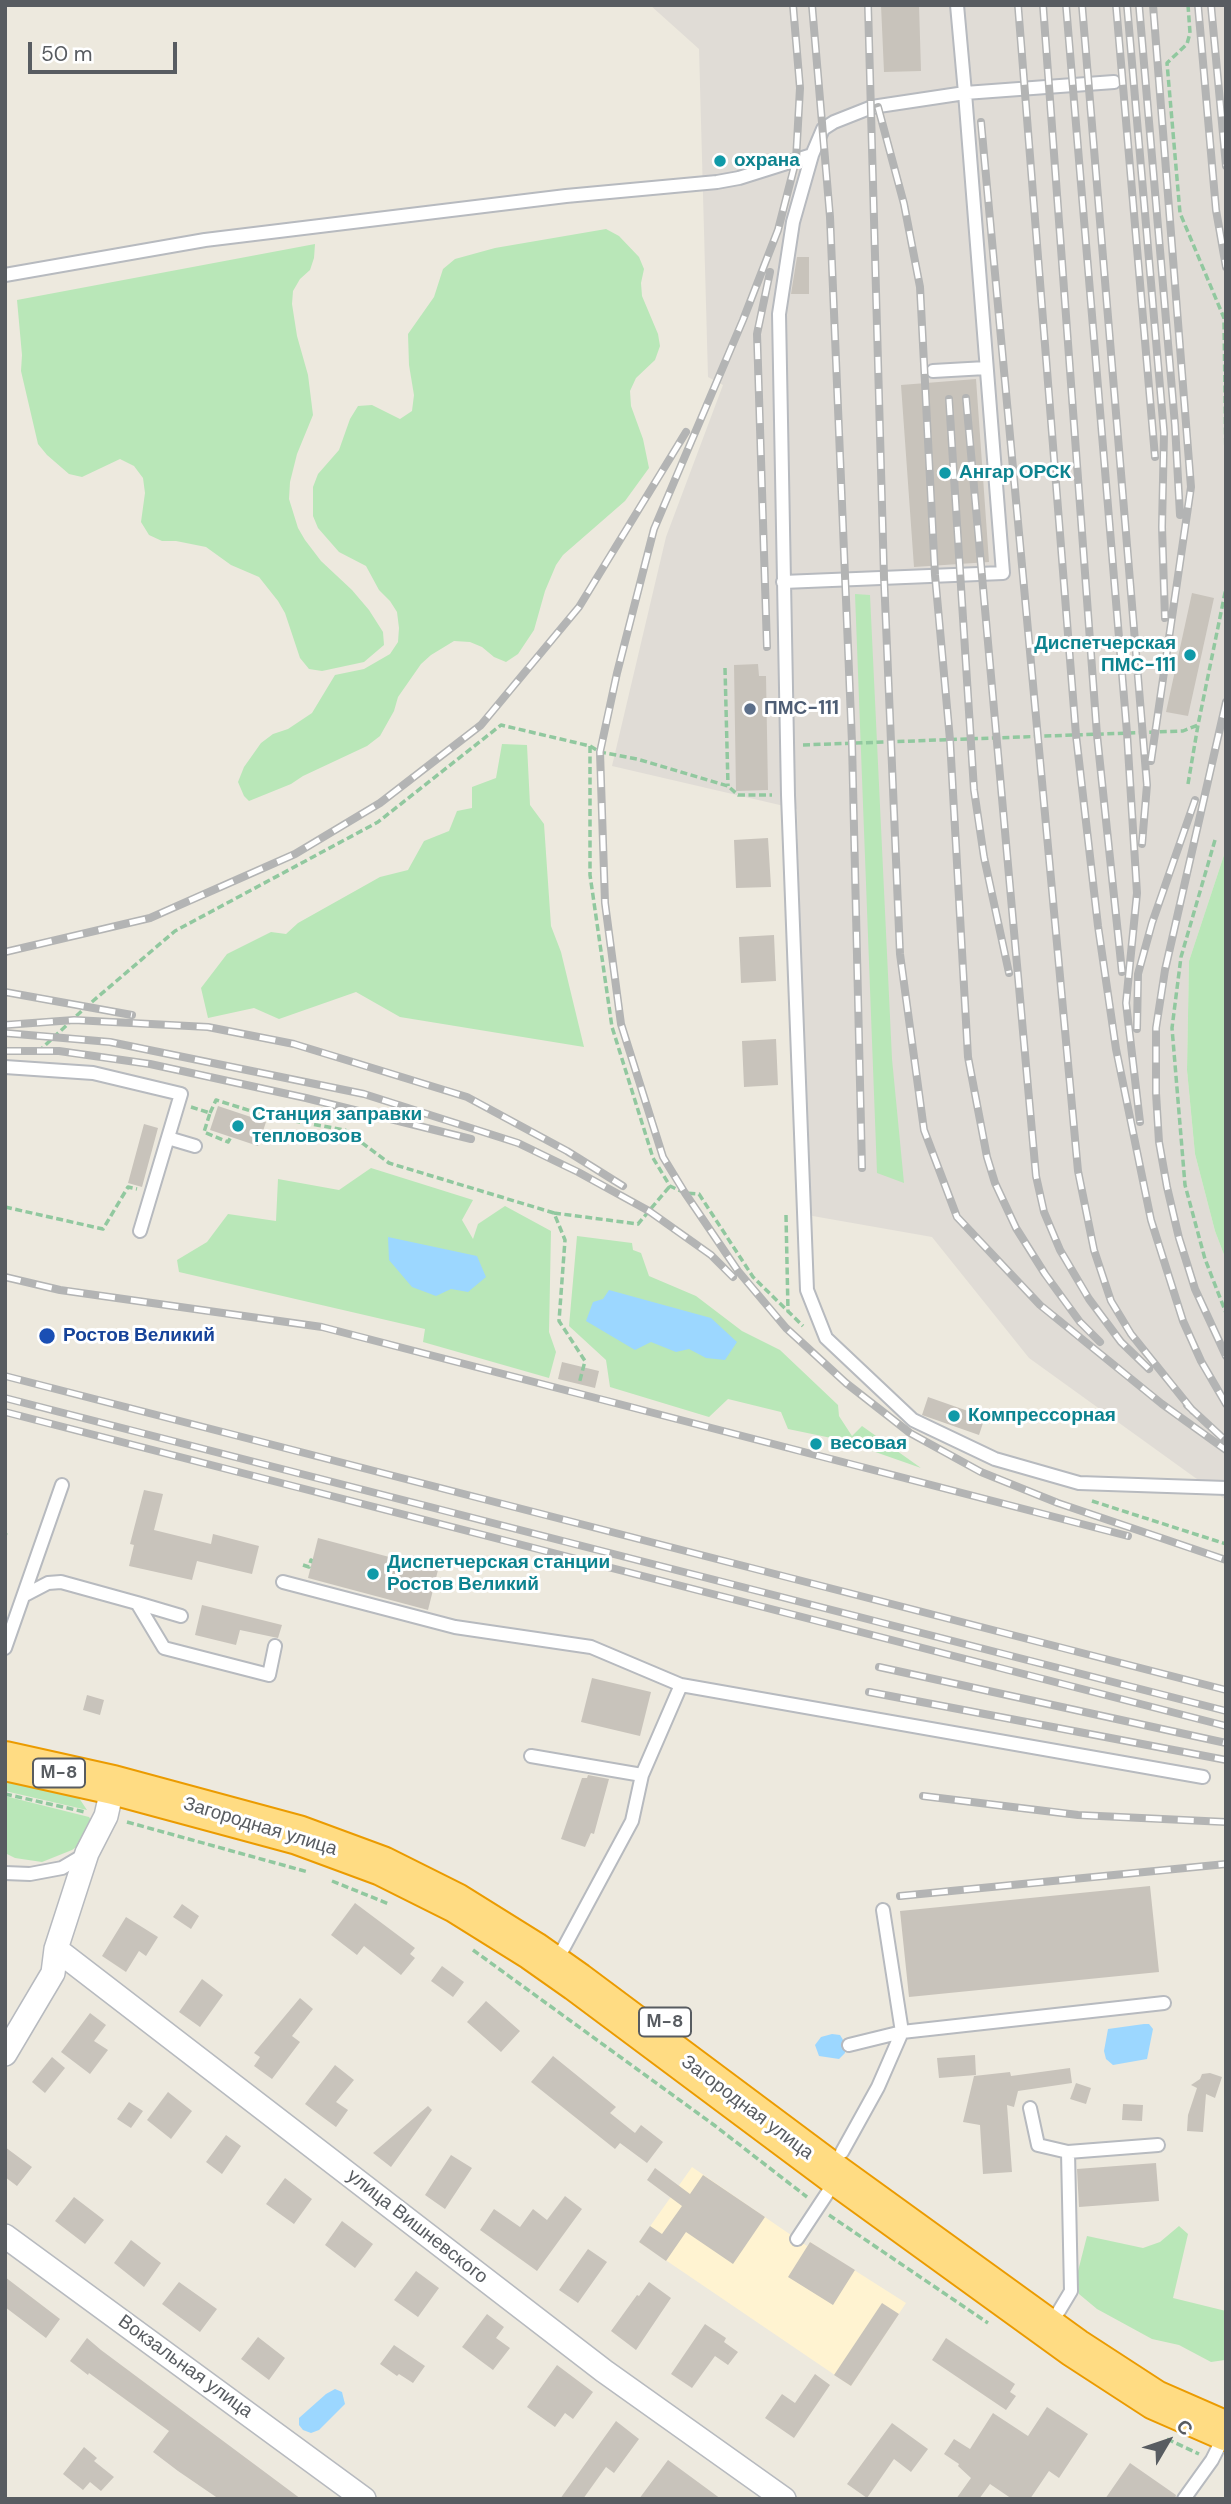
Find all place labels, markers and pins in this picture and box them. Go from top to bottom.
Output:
place label: охрана [734,150,800,172]
marker: охрана [712,153,728,169]
place label: Ангар ОРСК [959,462,1071,484]
marker: Ангар ОРСК [937,465,953,481]
place label: Диспетчерская ПМС-111 [1034,633,1176,677]
marker: Диспетчерская ПМС-111 [1182,647,1198,663]
place label: ПМС-111 [764,698,839,720]
marker: ПМС-111 [742,701,758,717]
place label: Станция заправки тепловозов [252,1104,422,1148]
marker: Станция заправки тепловозов [230,1118,246,1134]
place label: Ростов Великий [63,1325,215,1347]
marker: Ростов Великий [37,1326,57,1346]
place label: Компрессорная [968,1405,1116,1427]
marker: Компрессорная [946,1408,962,1424]
place label: весовая [830,1433,907,1455]
marker: весовая [808,1436,824,1452]
place label: Диспетчерская станции Ростов Великий [387,1552,610,1596]
marker: Диспетчерская станции Ростов Великий [365,1566,381,1582]

